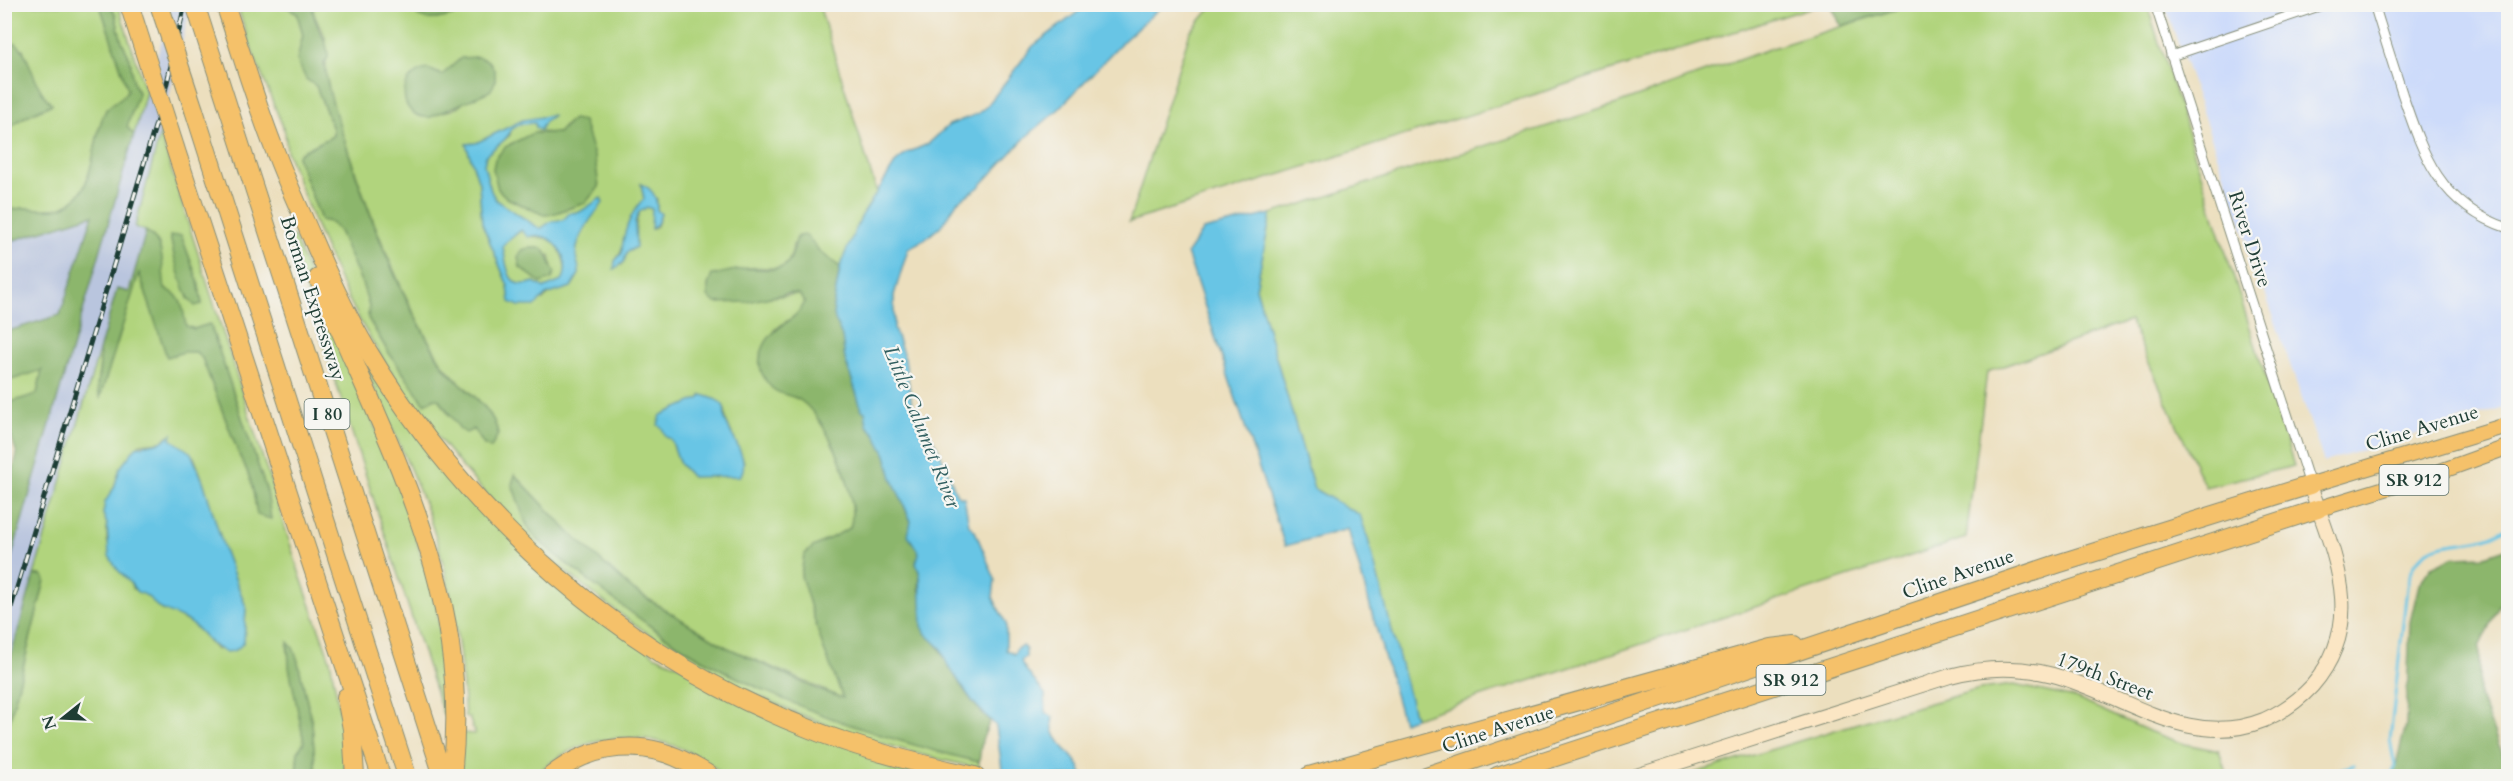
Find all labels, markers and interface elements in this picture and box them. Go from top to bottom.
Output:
street label: River Drive [2222,187,2278,291]
street label: Borman Expressway [274,212,353,384]
water label: Little Calumet River [876,341,968,514]
street label: Cline Avenue [2362,398,2482,458]
road number: I 80 [304,399,350,429]
road number: SR 912 [2380,465,2448,495]
street label: Cline Avenue [1898,542,2018,606]
street label: 179th Street [2053,645,2158,707]
road number: SR 912 [1756,665,1826,695]
north arrow [33,688,93,748]
street label: Cline Avenue [1438,698,1558,760]
text: N [37,712,62,732]

